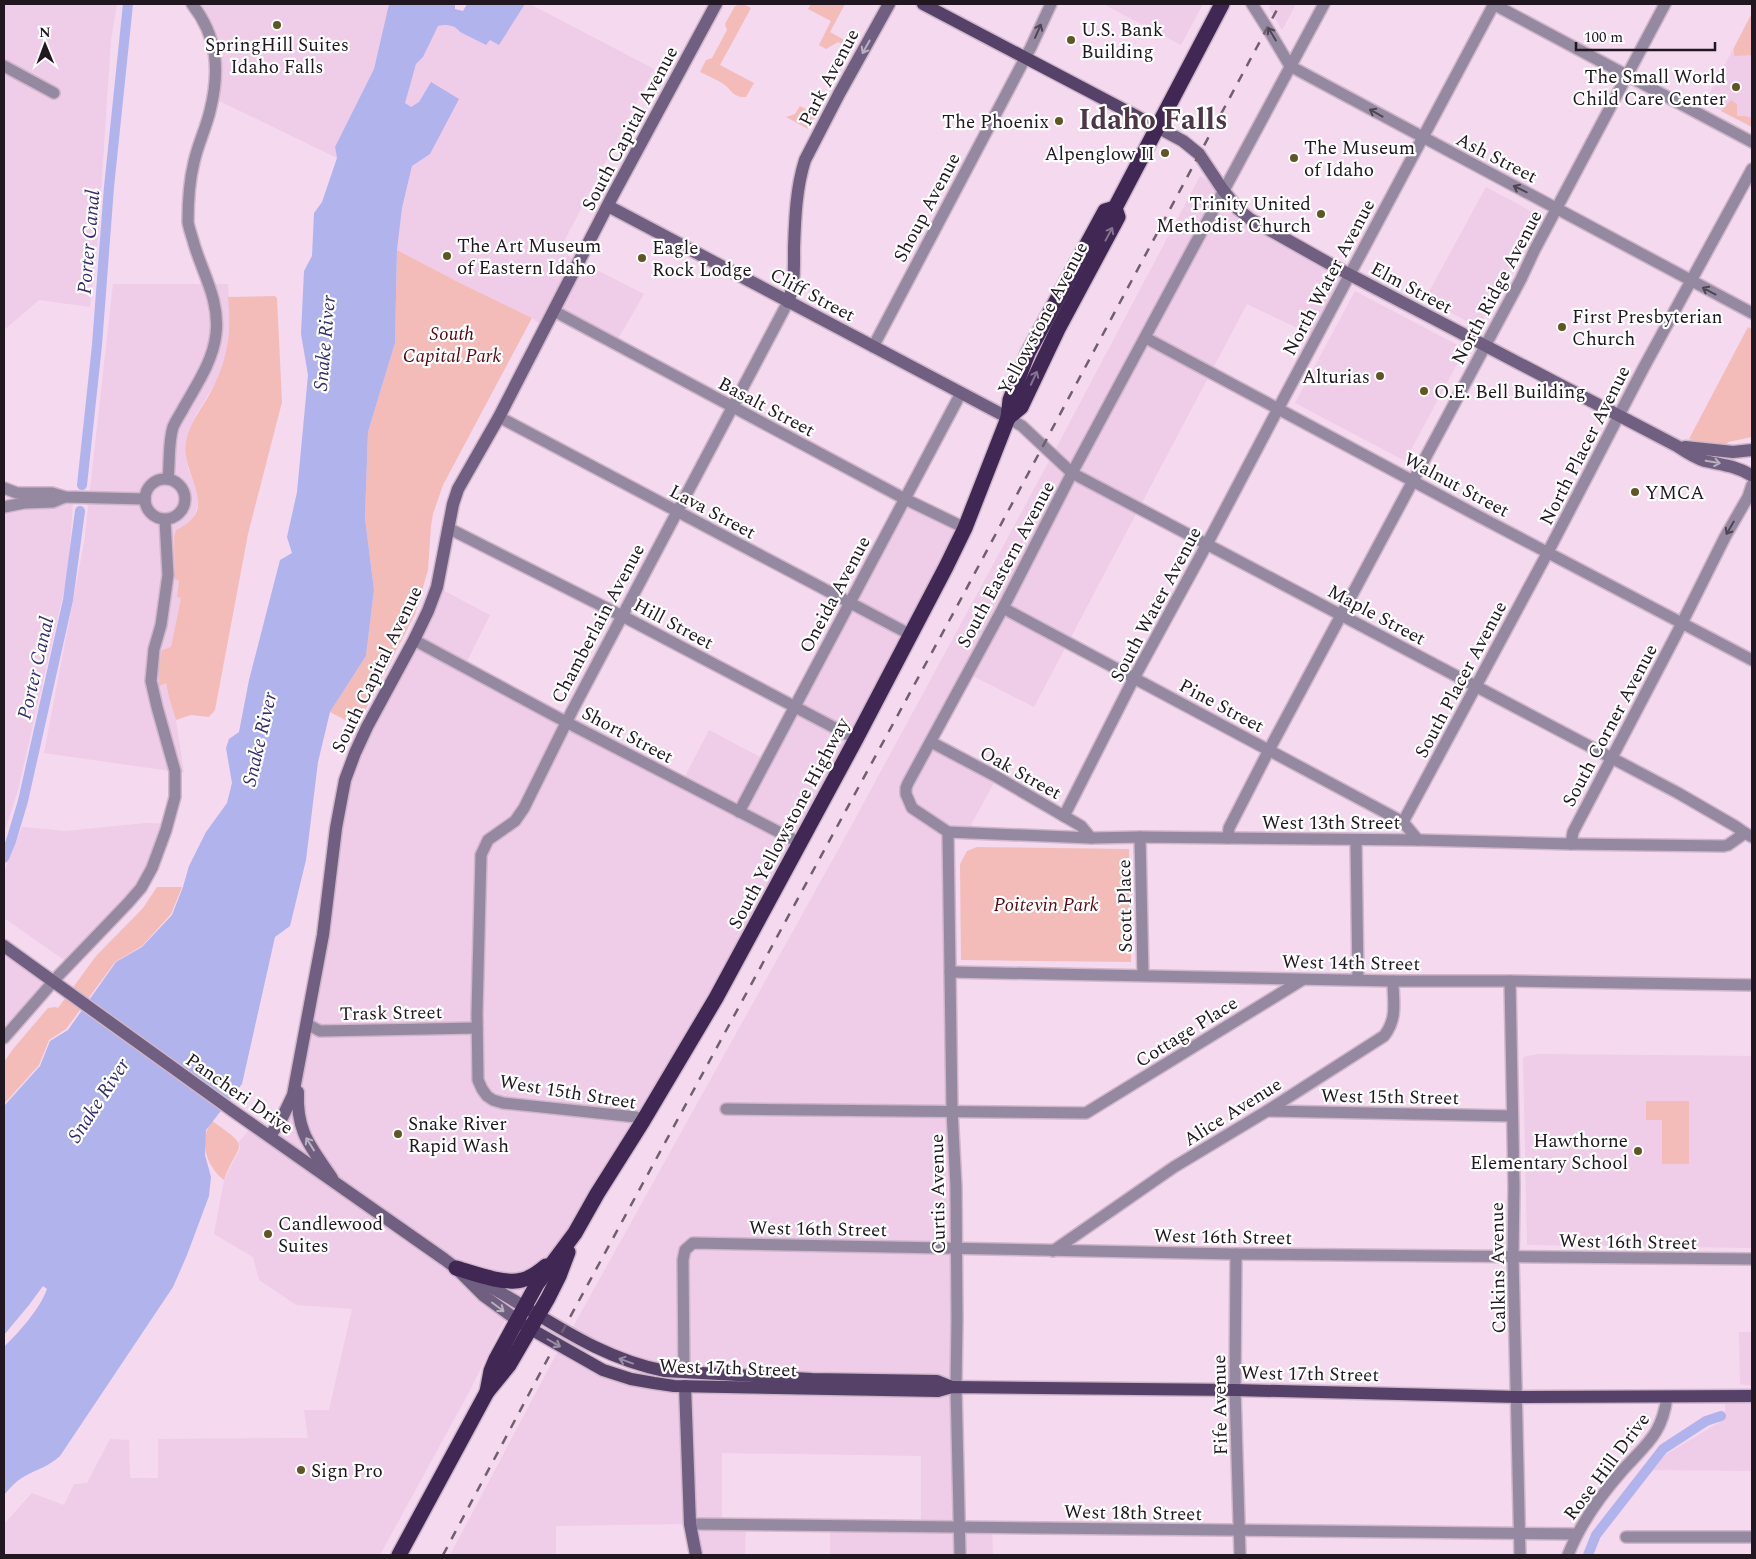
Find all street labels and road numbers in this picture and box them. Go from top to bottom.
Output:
street label: Park Avenue [791,24,867,132]
street label: South Capital Avenue [575,41,686,216]
street label: Ash Street [1451,125,1542,191]
street label: Shoup Avenue [886,148,968,268]
street label: North Water Avenue [1276,194,1383,361]
street label: North Ridge Avenue [1444,205,1550,370]
street label: Yellowstone Avenue [991,237,1096,401]
street label: Elm Street [1365,255,1458,322]
street label: Cliff Street [764,261,860,330]
street label: North Placer Avenue [1533,361,1638,531]
street label: Basalt Street [713,370,820,445]
street label: Walnut Street [1398,445,1515,526]
street label: South Eastern Avenue [950,476,1063,653]
street label: Lava Street [664,477,761,547]
street label: South Water Avenue [1103,522,1210,688]
street label: Oneida Avenue [792,531,878,658]
street label: Chamberlain Avenue [544,539,653,709]
street label: Maple Street [1322,577,1431,654]
street label: South Capital Avenue [324,581,430,758]
street label: Hill Street [628,591,719,658]
street label: South Placer Avenue [1408,596,1515,763]
street label: South Corner Avenue [1555,639,1666,812]
street label: Pine Street [1173,672,1269,741]
street label: Short Street [576,699,679,772]
street label: South Yellowstone Highway [721,712,858,935]
street label: Oak Street [974,739,1067,808]
street label: West 13th Street [1262,809,1400,838]
street label: Scott Place [1110,859,1141,953]
street label: West 14th Street [1282,948,1421,979]
street label: Cottage Place [1130,989,1244,1075]
street label: Trask Street [339,998,443,1029]
street label: Pancheri Drive [179,1046,299,1142]
street label: West 15th Street [497,1067,639,1118]
street label: Alice Avenue [1178,1070,1288,1154]
street label: West 15th Street [1321,1082,1460,1113]
street label: Curtis Avenue [923,1134,954,1254]
street label: Calkins Avenue [1483,1202,1514,1334]
street label: West 16th Street [749,1214,888,1245]
street label: West 16th Street [1154,1222,1293,1253]
street label: West 16th Street [1559,1227,1698,1258]
street label: West 17th Street [658,1352,798,1385]
street label: Fife Avenue [1205,1354,1236,1456]
street label: West 17th Street [1241,1359,1380,1390]
street label: Rose Hill Drive [1557,1407,1658,1527]
street label: West 18th Street [1064,1498,1203,1529]

